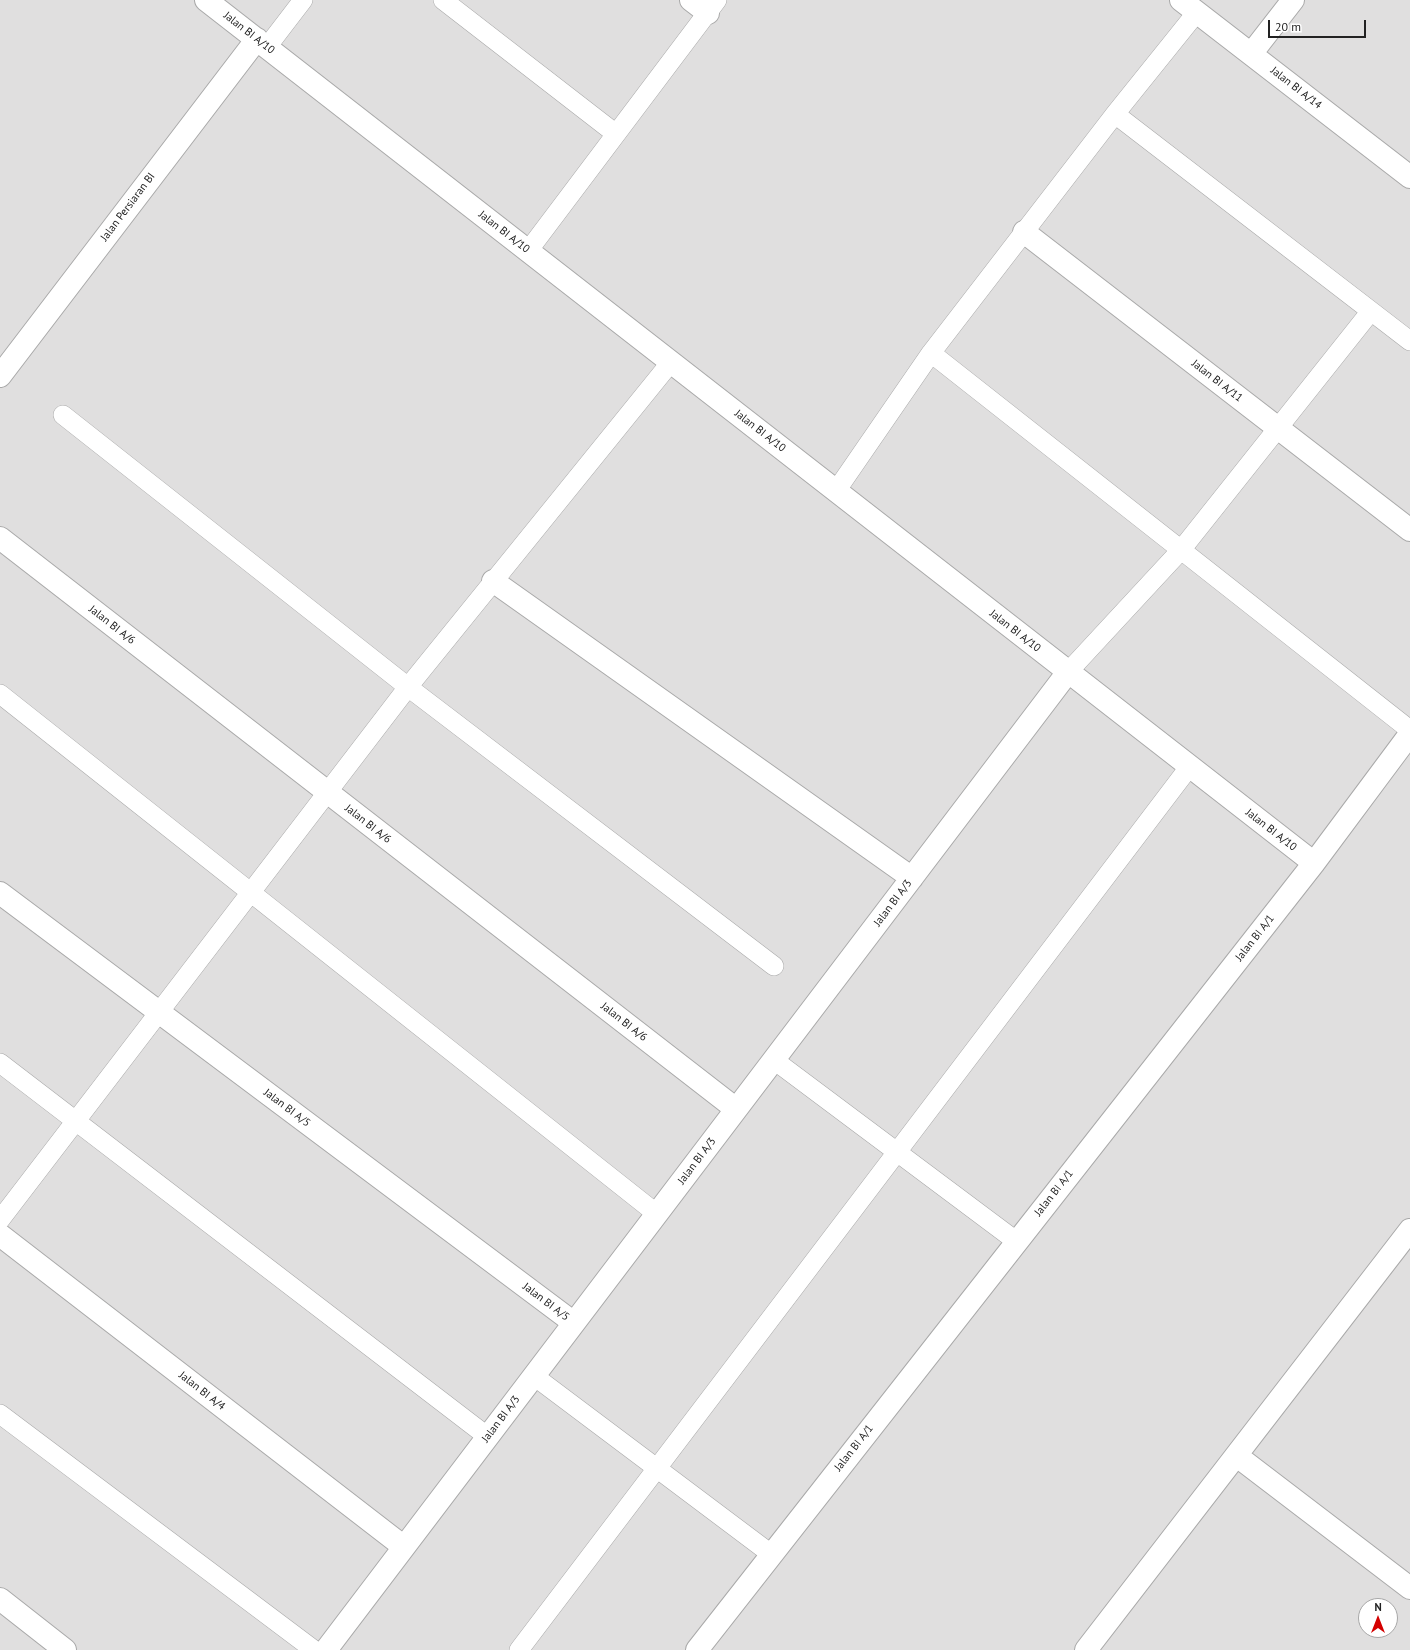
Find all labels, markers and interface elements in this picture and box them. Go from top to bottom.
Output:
street label: Jalan BI A/10 [221,9,277,57]
scale bar [1270,12,1368,38]
text: 20 m [1275,19,1301,34]
street label: Jalan BI A/14 [1268,64,1324,112]
street label: Jalan Persiaran BI [98,170,158,244]
street label: Jalan BI A/10 [476,208,532,256]
street label: Jalan BI A/11 [1189,357,1245,405]
street label: Jalan BI A/10 [732,407,788,455]
street label: Jalan BI A/6 [86,603,138,647]
street label: Jalan BI A/10 [987,607,1043,655]
street label: Jalan BI A/6 [342,802,394,846]
street label: Jalan BI A/10 [1243,806,1299,854]
street label: Jalan BI A/3 [871,877,915,929]
street label: Jalan BI A/1 [1233,912,1277,964]
street label: Jalan BI A/6 [598,1000,650,1044]
street label: Jalan BI A/5 [261,1086,313,1130]
street label: Jalan BI A/3 [675,1135,719,1187]
street label: Jalan BI A/1 [1032,1167,1076,1219]
street label: Jalan BI A/5 [520,1280,572,1324]
street label: Jalan BI A/4 [176,1369,228,1413]
street label: Jalan BI A/3 [479,1393,523,1445]
street label: Jalan BI A/1 [832,1422,876,1474]
north arrow [1358,1598,1398,1638]
text: N [1374,1600,1382,1614]

